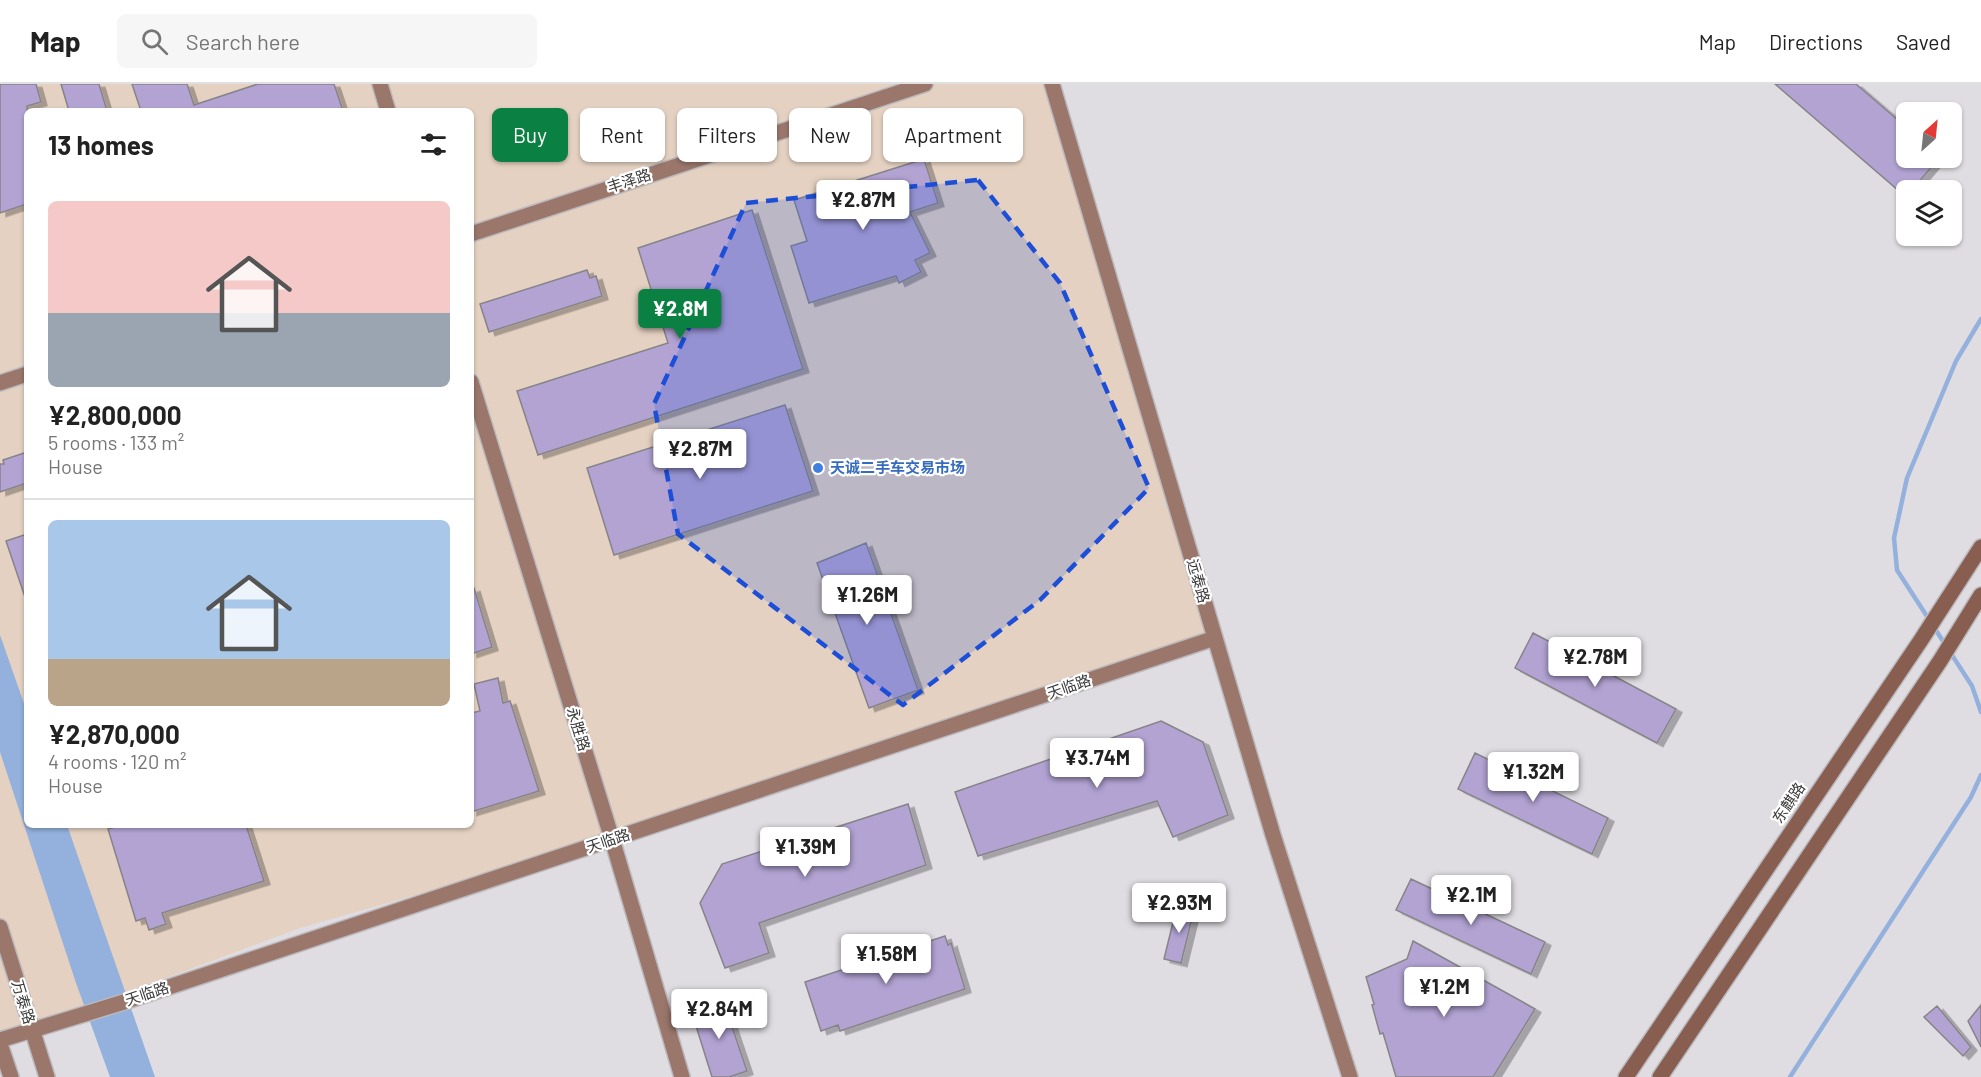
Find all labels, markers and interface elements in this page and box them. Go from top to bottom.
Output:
search box [117,14,537,68]
text: Map [30,24,81,58]
icon: search [138,25,171,58]
text: Search here [186,28,300,54]
text: Map [1699,29,1736,54]
text: Directions [1769,29,1863,54]
text: Saved [1896,29,1951,54]
north arrow [1896,102,1962,168]
map controls [1896,102,1962,246]
chip: Buy [492,108,568,162]
chip: Rent [580,108,665,162]
chip: Filters [677,108,777,162]
chip: New [789,108,871,162]
chip: Apartment [883,108,1023,162]
icon: filters [417,128,450,161]
text: 13 homes [48,129,154,160]
street label: 丰泽路 [605,165,653,196]
pin: ¥2.87M [814,180,912,231]
button: layers [1896,180,1962,246]
text: ¥2.87M [830,187,896,211]
icon: home [195,240,303,348]
pin: ¥2.8M [638,289,722,340]
text: ¥2.8M [652,296,708,320]
text: ¥2,800,000 [48,399,182,430]
pin: ¥2.87M [651,429,749,480]
text: 5 rooms · 133 m² [48,430,184,454]
text: ¥2.87M [667,436,733,460]
text: House [48,454,103,478]
place label: 天诚二手车交易市场 [830,458,965,476]
marker: 天诚二手车交易市场 [811,461,825,475]
street label: 远泰路 [1184,557,1214,605]
icon: home [195,559,303,667]
pin: ¥1.26M [818,575,916,626]
text: ¥1.26M [836,582,898,606]
pin: ¥2.78M [1546,637,1644,688]
text: ¥2.78M [1562,644,1628,668]
street label: 天临路 [1044,670,1093,702]
street label: 永胜路 [564,705,594,753]
text: ¥2,870,000 [48,718,180,749]
pin: ¥3.74M [1048,738,1146,789]
text: ¥3.74M [1064,745,1130,769]
text: 4 rooms · 120 m² [48,749,186,773]
pin: ¥1.32M [1484,752,1582,803]
text: ¥1.32M [1502,759,1564,783]
text: House [48,773,103,797]
street label: 东麒路 [1768,779,1808,826]
street label: 天临路 [584,825,632,856]
pin: ¥1.39M [756,827,854,878]
text: ¥1.39M [774,834,836,858]
pin: ¥2.1M [1429,875,1513,926]
text: ¥2.1M [1445,882,1497,906]
pin: ¥2.93M [1130,883,1228,934]
text: ¥2.93M [1146,890,1212,914]
pin: ¥1.58M [837,934,935,985]
text: ¥1.58M [855,941,917,965]
pin: ¥1.2M [1402,967,1486,1018]
text: ¥1.2M [1418,974,1470,998]
street label: 万泰路 [9,978,39,1026]
street label: 天临路 [123,978,171,1009]
pin: ¥2.84M [670,989,768,1040]
text: ¥2.84M [685,996,753,1020]

